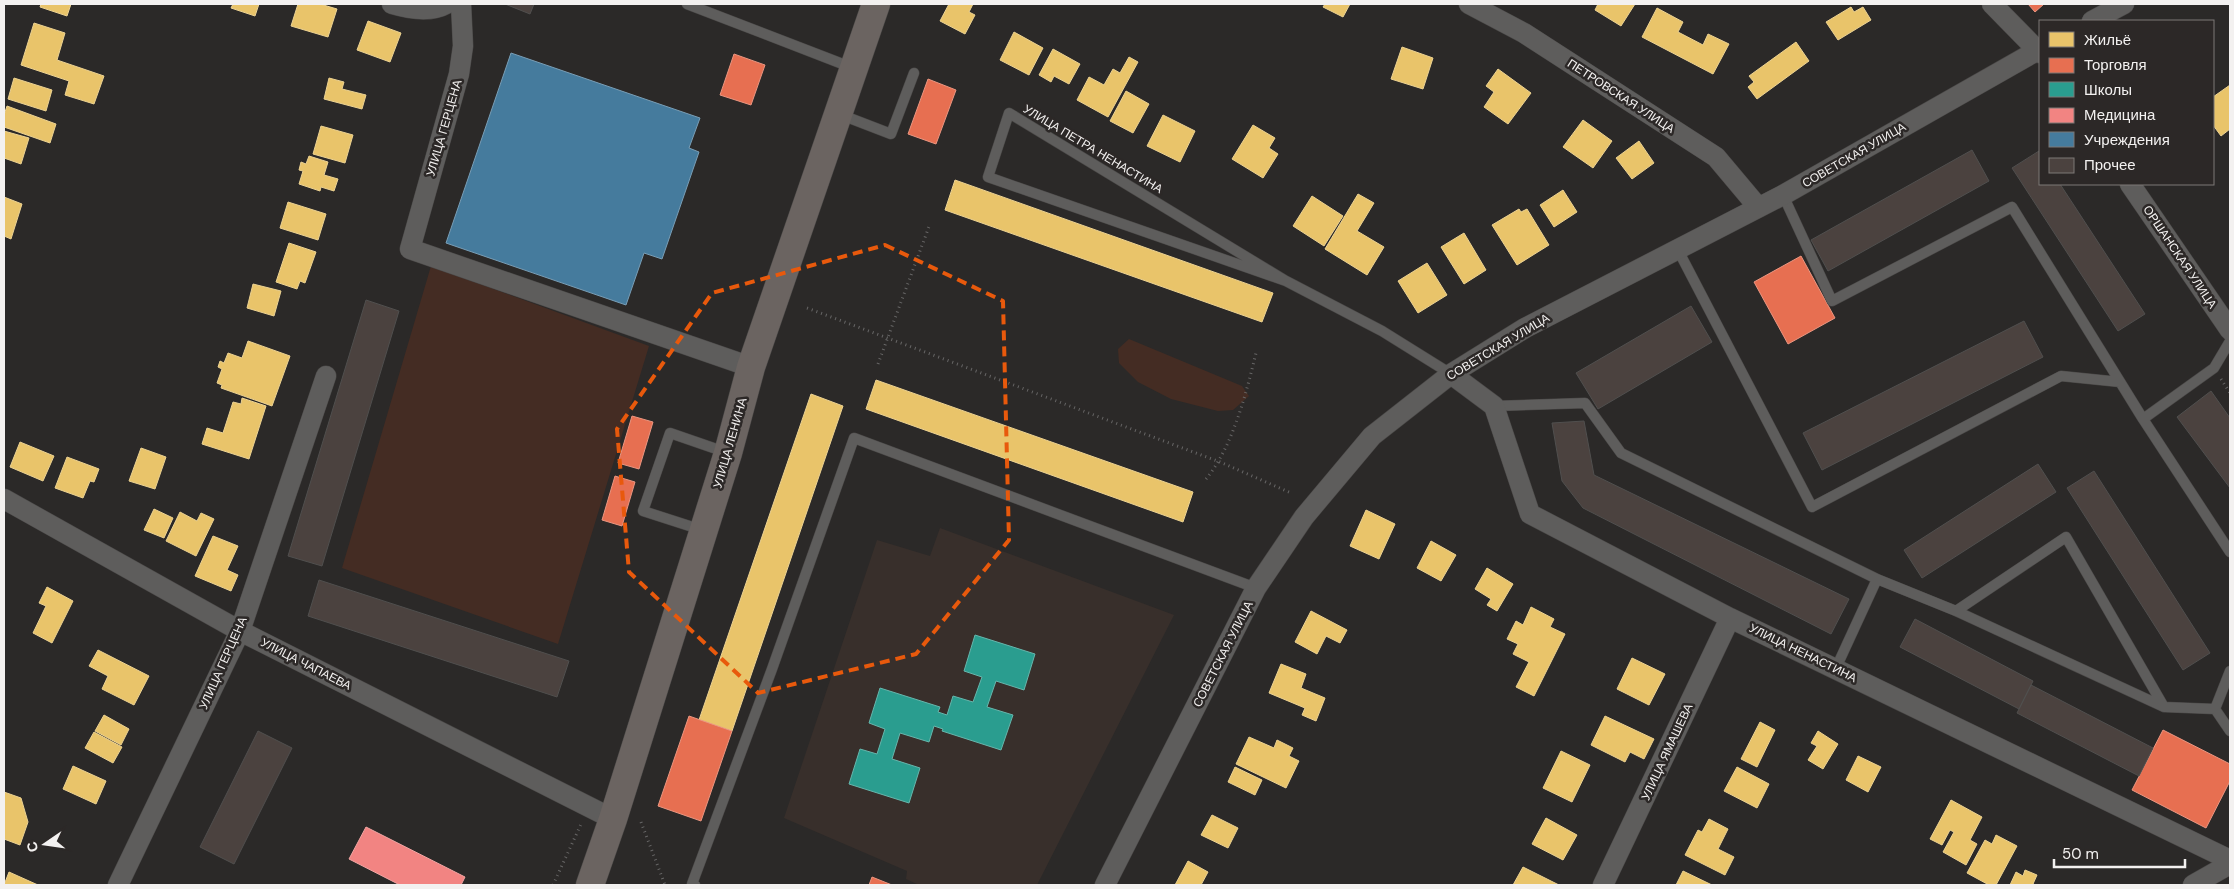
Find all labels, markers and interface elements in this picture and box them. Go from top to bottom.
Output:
legend [2039,20,2214,185]
text: Жильё [2084,30,2131,50]
street label: ПЕТРОВСКАЯ УЛИЦА [1564,55,1678,137]
text: Торговля [2084,55,2147,75]
street label: УЛИЦА ГЕРЦЕНА [423,78,465,178]
text: Школы [2084,80,2132,100]
street label: УЛИЦА ПЕТРА НЕНАСТИНА [1020,101,1166,197]
text: Медицина [2084,105,2156,125]
street label: СОВЕТСКАЯ УЛИЦА [1799,119,1909,191]
text: Учреждения [2084,130,2170,150]
text: Прочее [2084,155,2136,175]
street label: ОРШАНСКАЯ УЛИЦА [2139,202,2221,312]
street label: СОВЕТСКАЯ УЛИЦА [1444,310,1552,384]
street label: УЛИЦА ЛЕНИНА [709,396,751,490]
street label: СОВЕТСКАЯ УЛИЦА [1189,598,1257,710]
street label: УЛИЦА ГЕРЦЕНА [195,614,251,712]
street label: УЛИЦА НЕНАСТИНА [1747,620,1859,686]
street label: УЛИЦА ЧАПАЕВА [258,634,354,694]
street label: УЛИЦА ЯМАШЕВА [1638,701,1696,803]
north arrow [20,819,70,869]
scale bar [2054,836,2185,868]
text: С [22,840,42,854]
text: 50 m [2062,844,2099,864]

